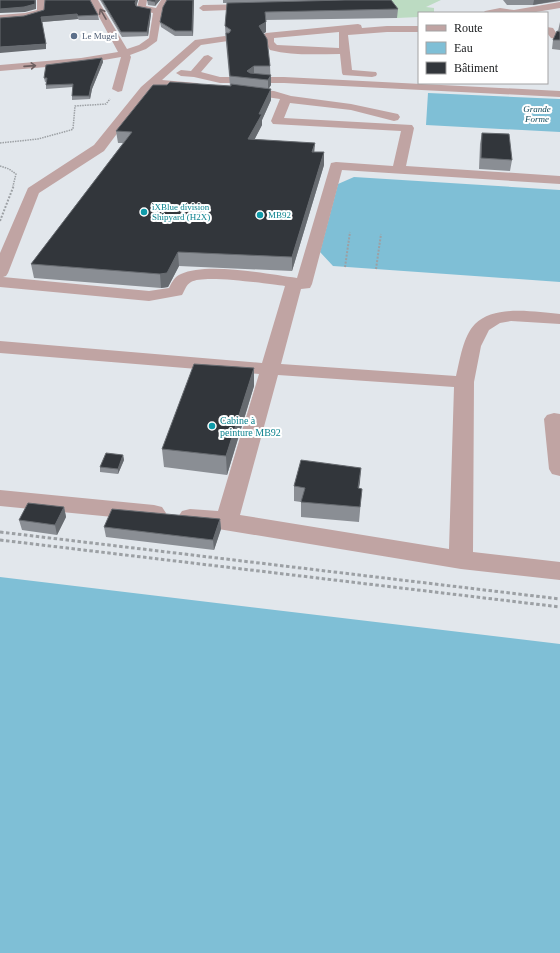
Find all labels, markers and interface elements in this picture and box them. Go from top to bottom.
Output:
one-way arrow [98,8,106,20]
legend [418,12,548,84]
text: Route [454,21,483,35]
marker: Le Mugel [69,31,79,41]
place label: Le Mugel [82,31,118,41]
text: Eau [454,41,473,55]
text: Bâtiment [454,61,499,75]
one-way arrow [23,62,36,69]
water label: Grande Forme [523,104,551,124]
place label: iXBlue division Shipyard (H2X) [152,202,210,222]
marker: iXBlue division Shipyard (H2X) [139,207,149,217]
marker: MB92 [255,210,265,220]
place label: MB92 [268,210,291,220]
place label: Cabine à peinture MB92 [220,415,281,438]
marker: Cabine à peinture MB92 [207,421,217,431]

